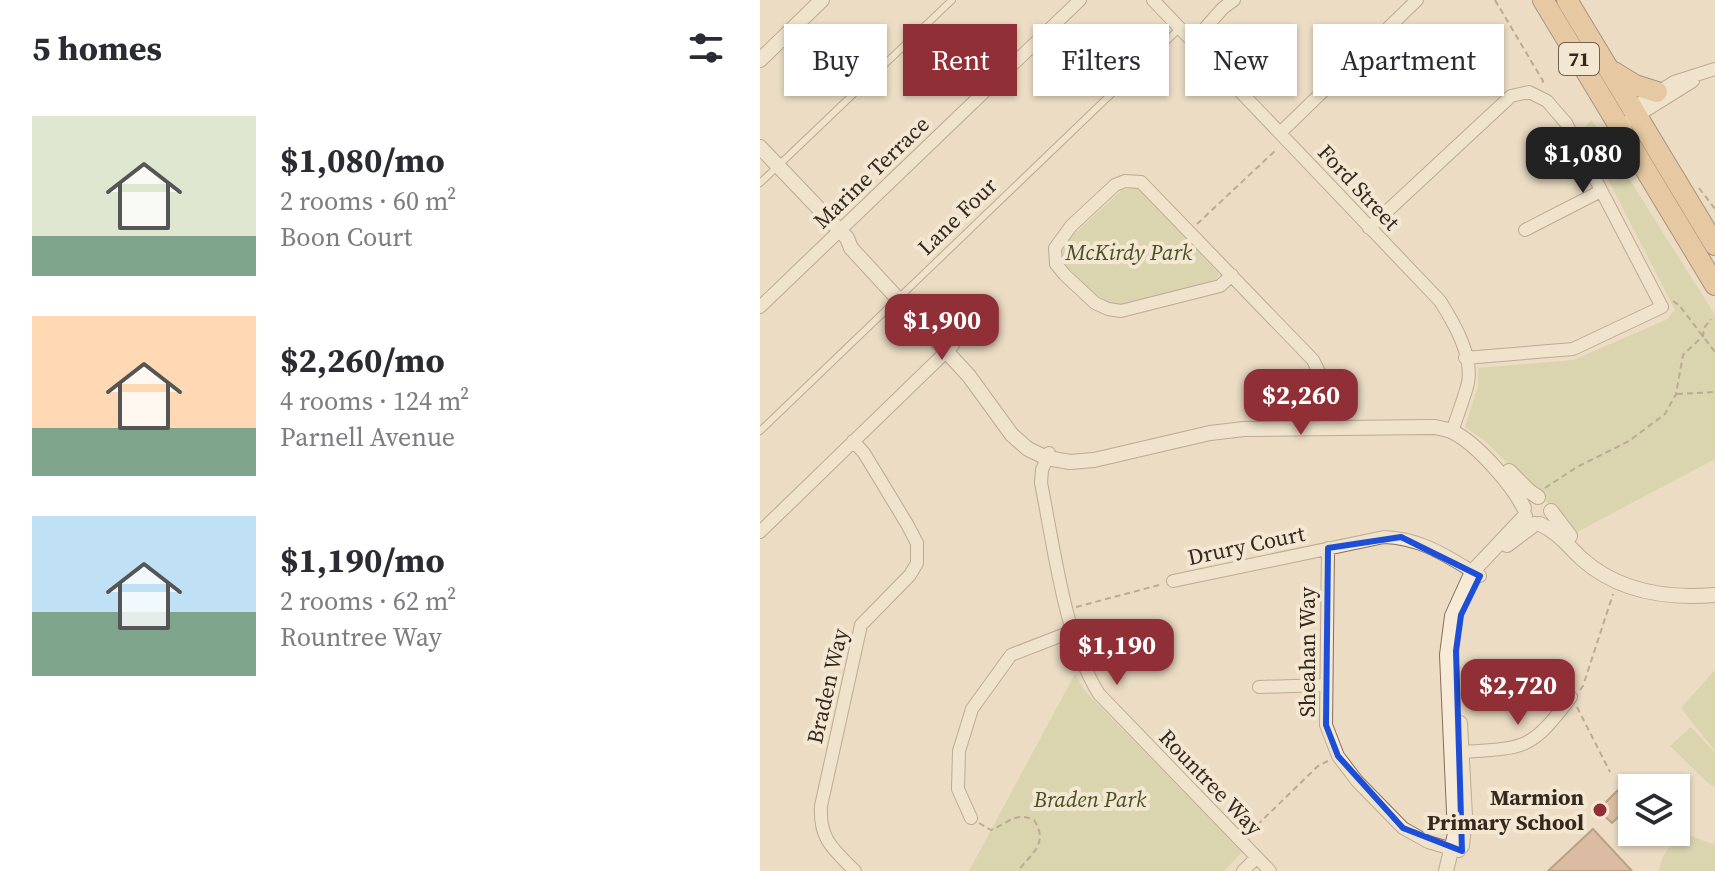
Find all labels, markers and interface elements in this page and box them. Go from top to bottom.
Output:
chip: Buy [784,24,887,96]
chip: Rent [903,24,1017,96]
chip: Filters [1033,24,1169,96]
chip: New [1185,24,1297,96]
chip: Apartment [1313,24,1504,96]
text: 5 homes [32,25,162,71]
icon: filters [684,26,728,70]
road number: 71 [1559,43,1599,75]
street label: Marine Terrace [807,109,935,235]
pin: $1,080 [1518,127,1648,195]
text: $1,080 [1544,135,1622,171]
text: $1,080/mo [280,137,445,183]
street label: Ford Street [1311,137,1407,237]
icon: home [96,148,192,244]
street label: Lane Four [911,170,1004,261]
text: 2 rooms · 60 m² [280,183,456,219]
text: Boon Court [280,219,412,255]
park label: McKirdy Park [1065,237,1193,267]
pin: $1,900 [877,294,1007,362]
text: $1,900 [903,302,981,338]
text: $2,260/mo [280,337,445,383]
icon: home [96,348,192,444]
pin: $2,260 [1236,369,1366,437]
text: $2,260 [1262,377,1340,413]
text: 4 rooms · 124 m² [280,383,469,419]
text: Parnell Avenue [280,419,455,455]
street label: Drury Court [1185,518,1308,572]
text: $1,190/mo [280,537,445,583]
icon: home [96,548,192,644]
text: 2 rooms · 62 m² [280,583,456,619]
street label: Sheahan Way [1292,586,1322,717]
text: Rountree Way [280,619,442,655]
pin: $1,190 [1052,619,1182,687]
street label: Braden Way [799,625,855,747]
text: $1,190 [1078,627,1156,663]
pin: $2,720 [1453,659,1583,727]
text: $2,720 [1479,667,1557,703]
street label: Rountree Way [1153,722,1270,842]
map controls [1618,774,1690,846]
button: layers [1618,774,1690,846]
place label: Marmion Primary School [1427,782,1584,837]
park label: Braden Park [1033,784,1147,814]
marker: Marmion Primary School [1591,801,1609,819]

